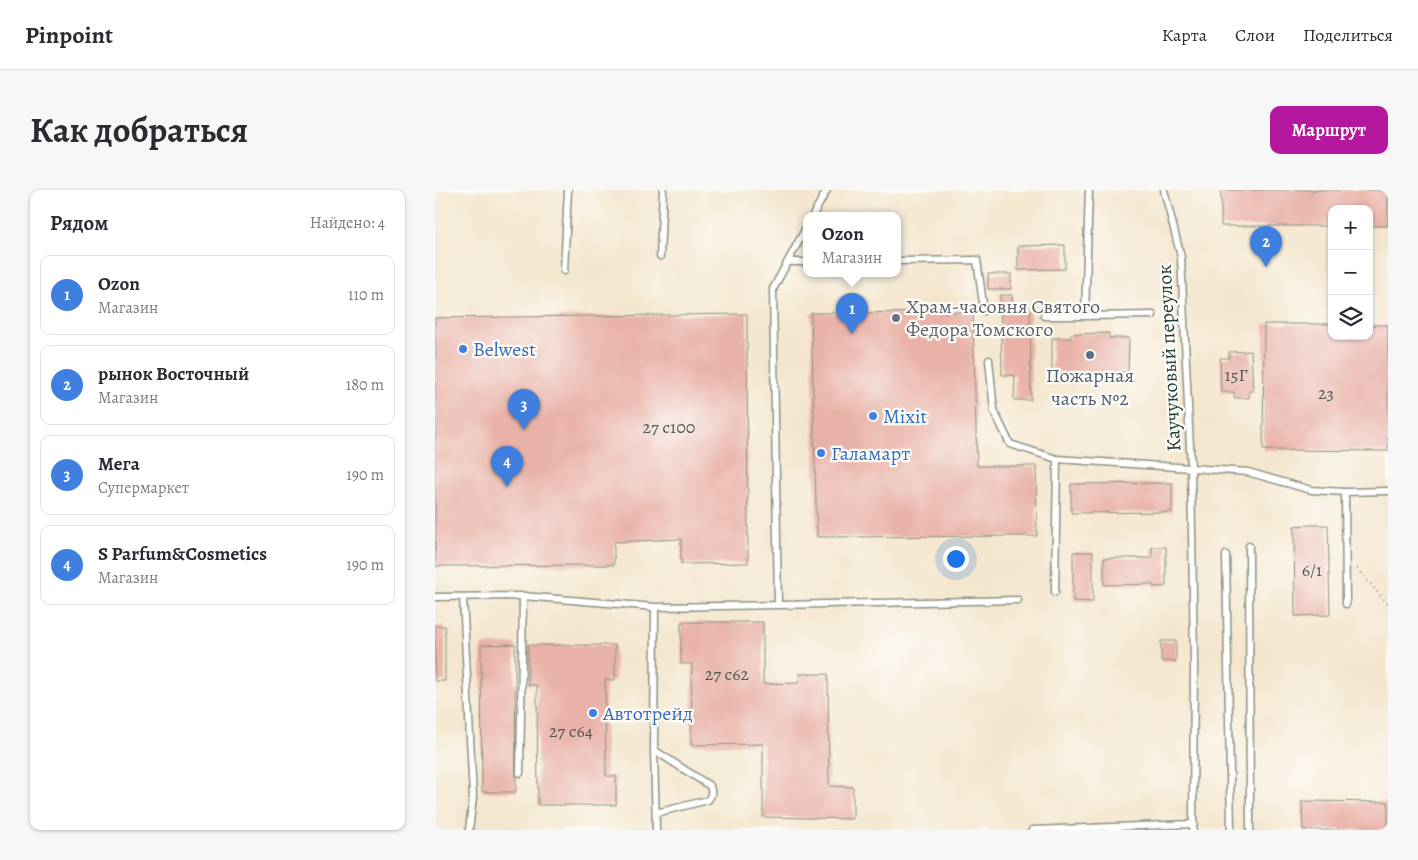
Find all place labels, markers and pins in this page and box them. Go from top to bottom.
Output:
pin: 2 [1250,226,1282,267]
pin: 1 [836,293,868,334]
place label: Храм-часовня Святого Федора Томского [906,293,1100,343]
marker: Храм-часовня Святого Федора Томского [890,312,902,324]
place label: Belwest [473,336,536,363]
marker: Belwest [457,343,469,355]
marker: Пожарная часть №2 [1084,349,1096,361]
place label: Пожарная часть №2 [1046,362,1134,412]
pin: 3 [508,389,540,430]
place label: Mixit [883,403,928,430]
marker: Mixit [867,410,879,422]
place label: Галамарт [831,440,910,467]
pin: 4 [491,446,523,487]
marker: Галамарт [815,447,827,459]
place label: Автотрейд [602,700,693,727]
marker: Автотрейд [587,707,599,719]

